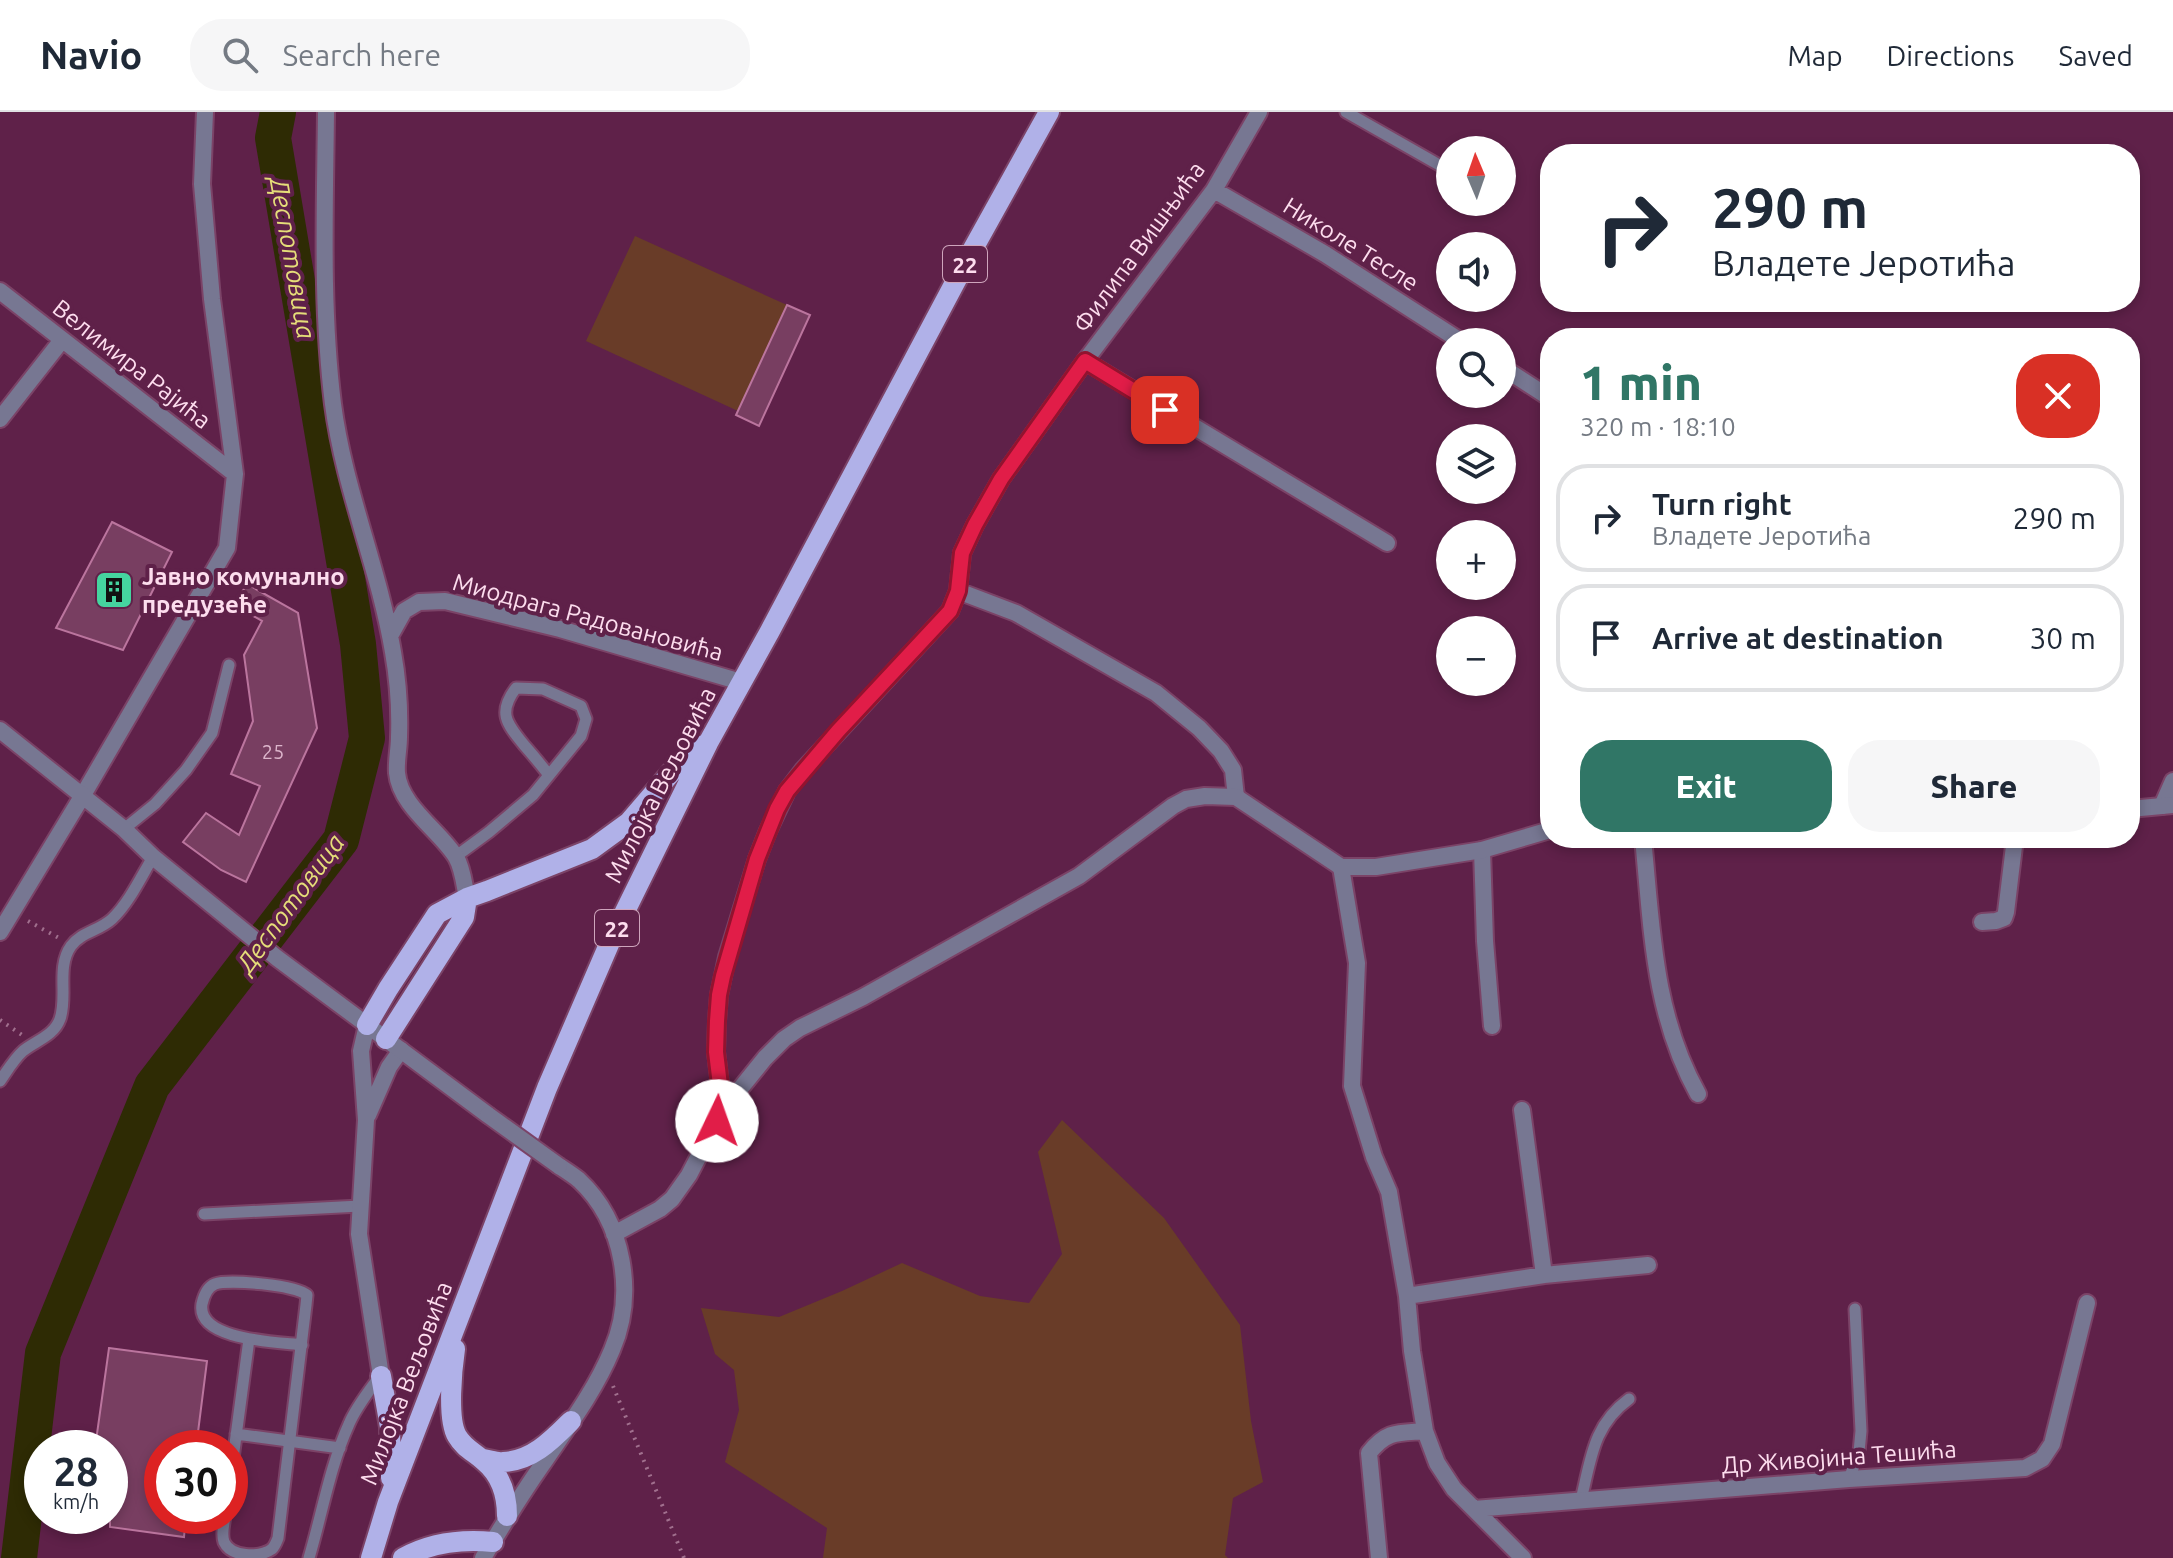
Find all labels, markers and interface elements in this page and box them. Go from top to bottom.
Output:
search box [190,19,750,91]
icon: search [218,33,262,77]
text: Navio [40,34,142,76]
text: Search here [282,38,441,72]
text: Map [1787,40,1843,71]
text: Directions [1887,40,2014,71]
text: Saved [2058,40,2133,71]
north arrow [1436,136,1516,216]
map controls [1436,136,1516,696]
street label: Филипа Вишњића [1068,156,1210,338]
water label: Деспотовица [264,172,321,341]
icon: right [1580,176,1684,280]
text: 290 m [1712,176,1868,239]
street label: Николе Тесле [1279,192,1423,296]
button: sound [1436,232,1516,312]
text: Владете Јеротића [1712,242,2016,283]
road number: 22 [943,246,987,282]
street label: Велимира Рајића [48,294,216,434]
button: search [1436,328,1516,408]
button: close [2016,354,2100,438]
text: 1 min [1580,355,1702,409]
pin [1131,376,1199,444]
icon: arrive [1143,388,1187,432]
text: 320 m · 18:10 [1580,412,1736,441]
button: layers [1436,424,1516,504]
text: Turn right [1652,487,1792,521]
icon: right [1584,496,1628,540]
text: 290 m [2012,501,2096,535]
button: + [1436,520,1516,600]
text: Владете Јеротића [1652,521,1871,550]
place label: Јавно комунално предузеће [142,563,345,618]
street label: Миодрага Радовановића [450,568,726,666]
building icon: Јавно комунално предузеће [93,569,135,611]
button: − [1436,616,1516,696]
icon: arrive [1584,616,1628,660]
text: Arrive at destination [1652,621,1944,655]
text: 30 m [2029,621,2096,655]
street label: Милојка Вељовића [599,683,721,887]
house number: 25 [262,740,284,763]
button: Exit [1580,740,1832,832]
button: Share [1848,740,2100,832]
water label: Деспотовица [228,828,350,980]
road number: 22 [595,910,639,946]
position arrow [675,1079,759,1163]
street label: Милојка Вељовића [355,1278,457,1488]
speed limit sign: 30 [144,1430,248,1534]
street label: Др Живојина Тешића [1721,1435,1957,1479]
text: 28 [53,1449,99,1494]
text: km/h [53,1490,99,1513]

